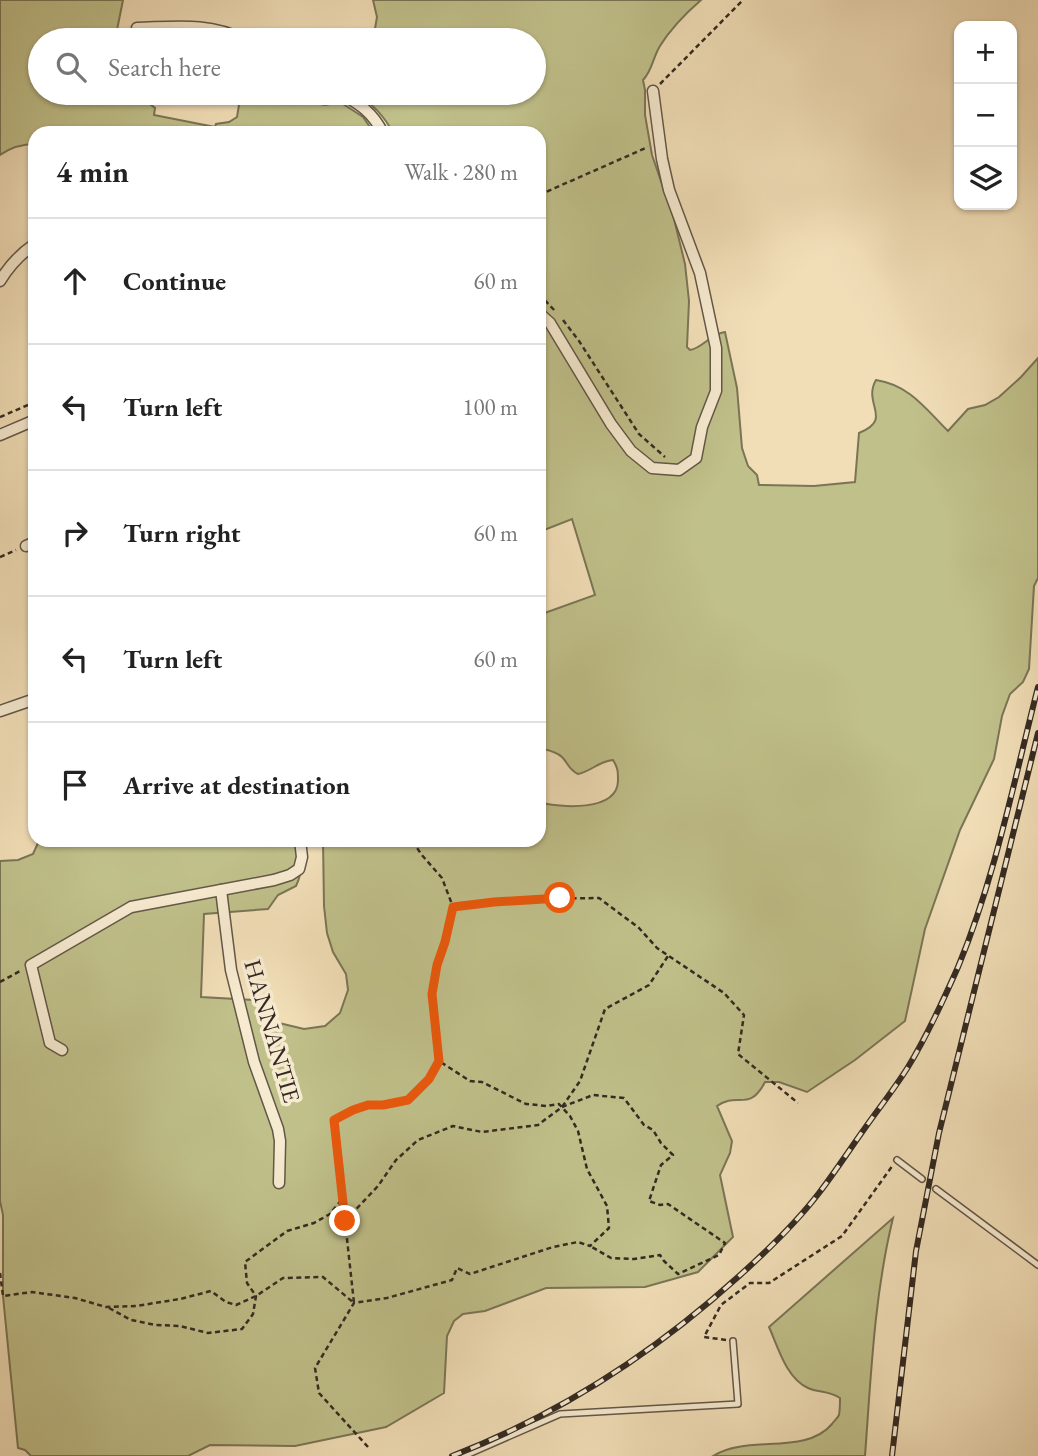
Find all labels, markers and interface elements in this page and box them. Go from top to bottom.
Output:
map controls [954,21,1017,210]
button: + [954,21,1017,84]
search box [28,28,546,105]
icon: search [52,48,90,86]
text: Search here [108,50,221,84]
button: − [954,84,1017,147]
button: layers [954,147,1017,210]
text: 4 min [56,152,129,191]
text: Walk · 280 m [404,157,518,187]
icon: ahead [56,262,94,300]
text: Continue [123,264,226,298]
text: 60 m [473,266,518,296]
icon: left [56,388,94,426]
text: Turn left [123,390,222,424]
text: 100 m [462,392,518,422]
icon: right [56,514,94,552]
text: Turn right [123,516,241,550]
text: 60 m [473,518,518,548]
icon: left [56,640,94,678]
text: Turn left [123,642,222,676]
text: 60 m [473,644,518,674]
icon: arrive [56,766,94,804]
text: Arrive at destination [123,768,350,802]
route start [544,882,575,913]
street label: HANNANTIE [237,956,308,1106]
route end [329,1205,360,1236]

